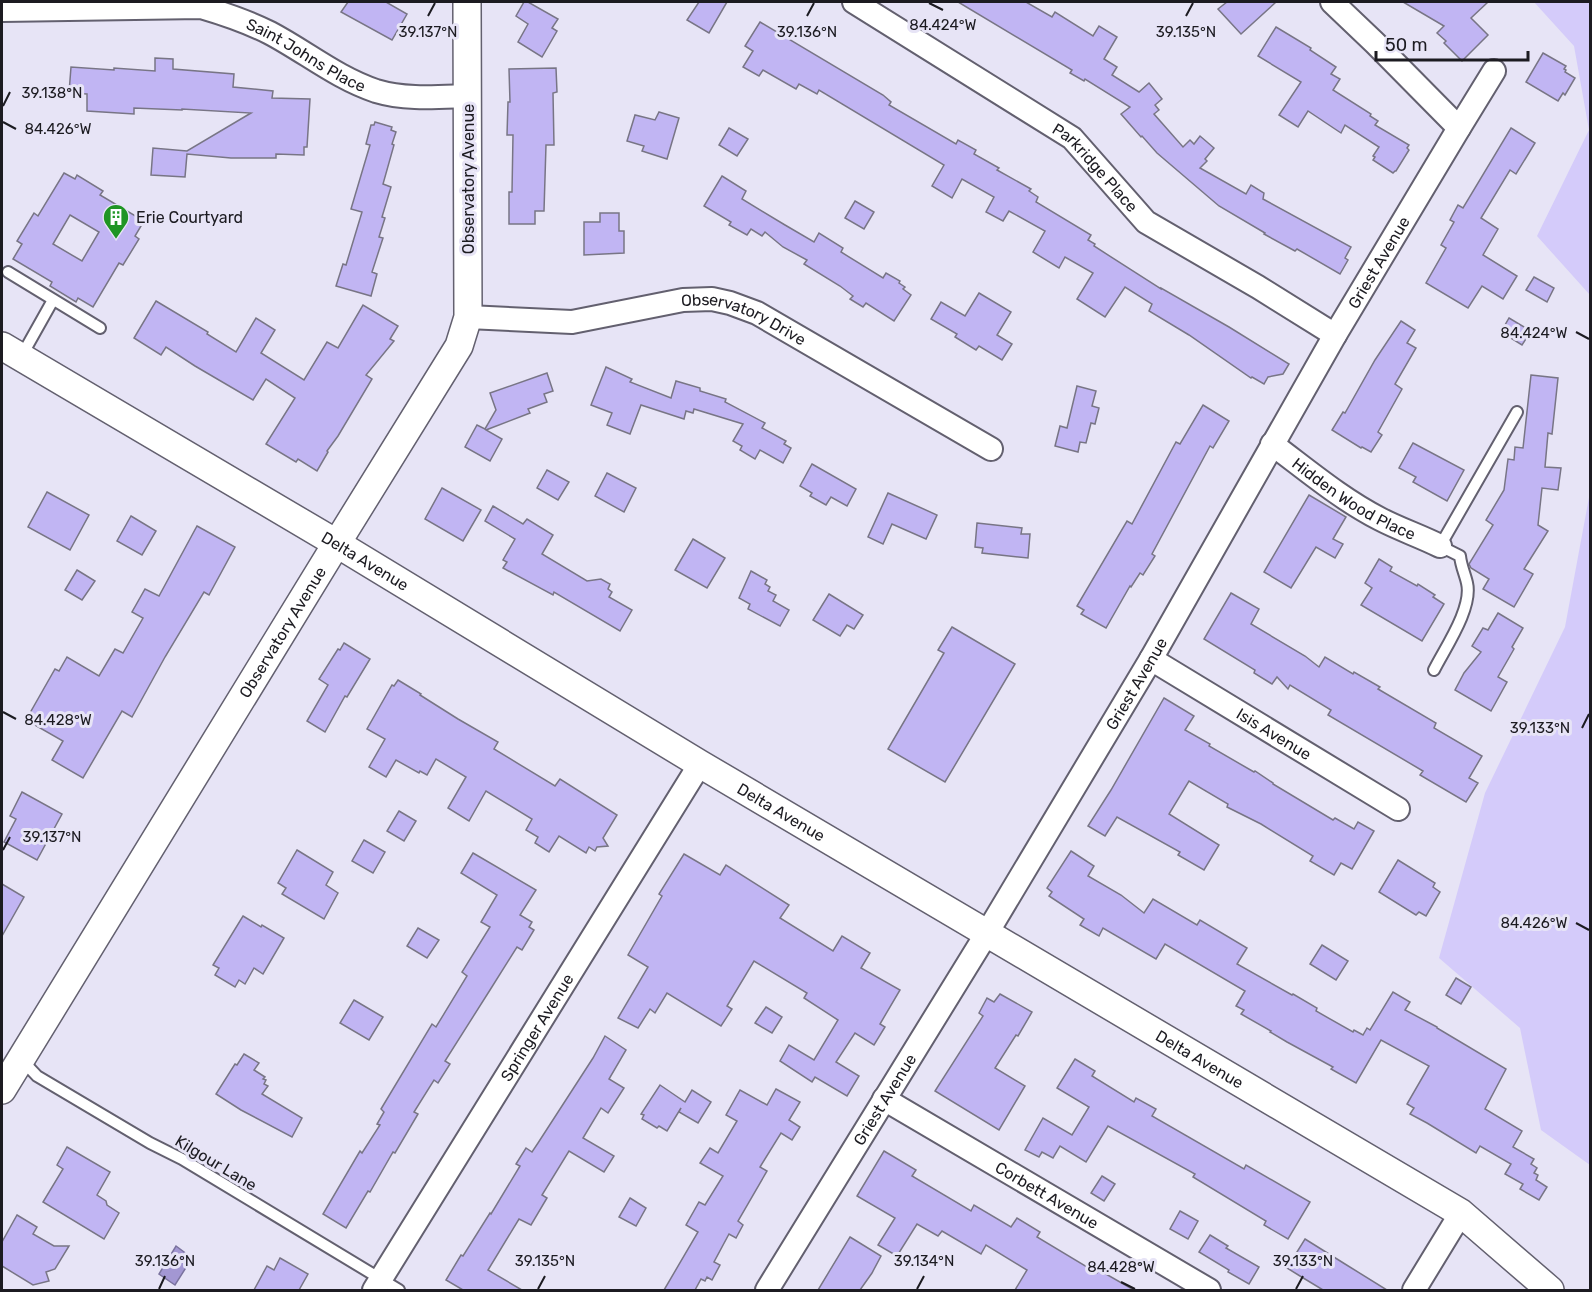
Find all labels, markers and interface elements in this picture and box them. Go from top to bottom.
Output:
street label: Saint Johns Place [244,14,369,96]
text: 84.424°W [909,16,977,34]
text: 39.137°N [398,23,458,41]
text: 39.136°N [777,23,837,41]
text: 39.135°N [1156,23,1216,41]
scale bar [1376,24,1528,62]
text: 50 m [1385,34,1428,56]
text: 39.138°N [22,84,82,102]
street label: Observatory Avenue [459,104,478,254]
street label: Parkridge Place [1049,119,1142,216]
text: 84.426°W [24,120,92,138]
building icon: Erie Courtyard [101,202,131,240]
place label: Erie Courtyard [136,208,243,227]
street label: Griest Avenue [1344,213,1413,312]
street label: Observatory Drive [681,289,809,349]
text: 84.424°W [1500,324,1568,342]
street label: Hidden Wood Place [1289,453,1419,543]
street label: Delta Avenue [318,527,412,594]
street label: Observatory Avenue [235,563,330,701]
street label: Griest Avenue [1101,634,1171,733]
street label: Isis Avenue [1233,704,1315,764]
text: 84.428°W [24,711,92,729]
text: 39.133°N [1510,719,1570,737]
street label: Delta Avenue [734,779,829,845]
text: 39.137°N [22,828,82,846]
text: 84.426°W [1500,914,1568,932]
street label: Springer Avenue [496,970,577,1085]
street label: Delta Avenue [1153,1026,1247,1092]
street label: Griest Avenue [849,1050,920,1148]
street label: Kilgour Lane [172,1131,260,1195]
street label: Corbett Avenue [992,1157,1102,1232]
text: 39.136°N [135,1252,195,1270]
text: 39.135°N [515,1252,575,1270]
text: 39.134°N [894,1252,954,1270]
text: 39.133°N [1273,1252,1333,1270]
text: 84.428°W [1087,1258,1155,1276]

